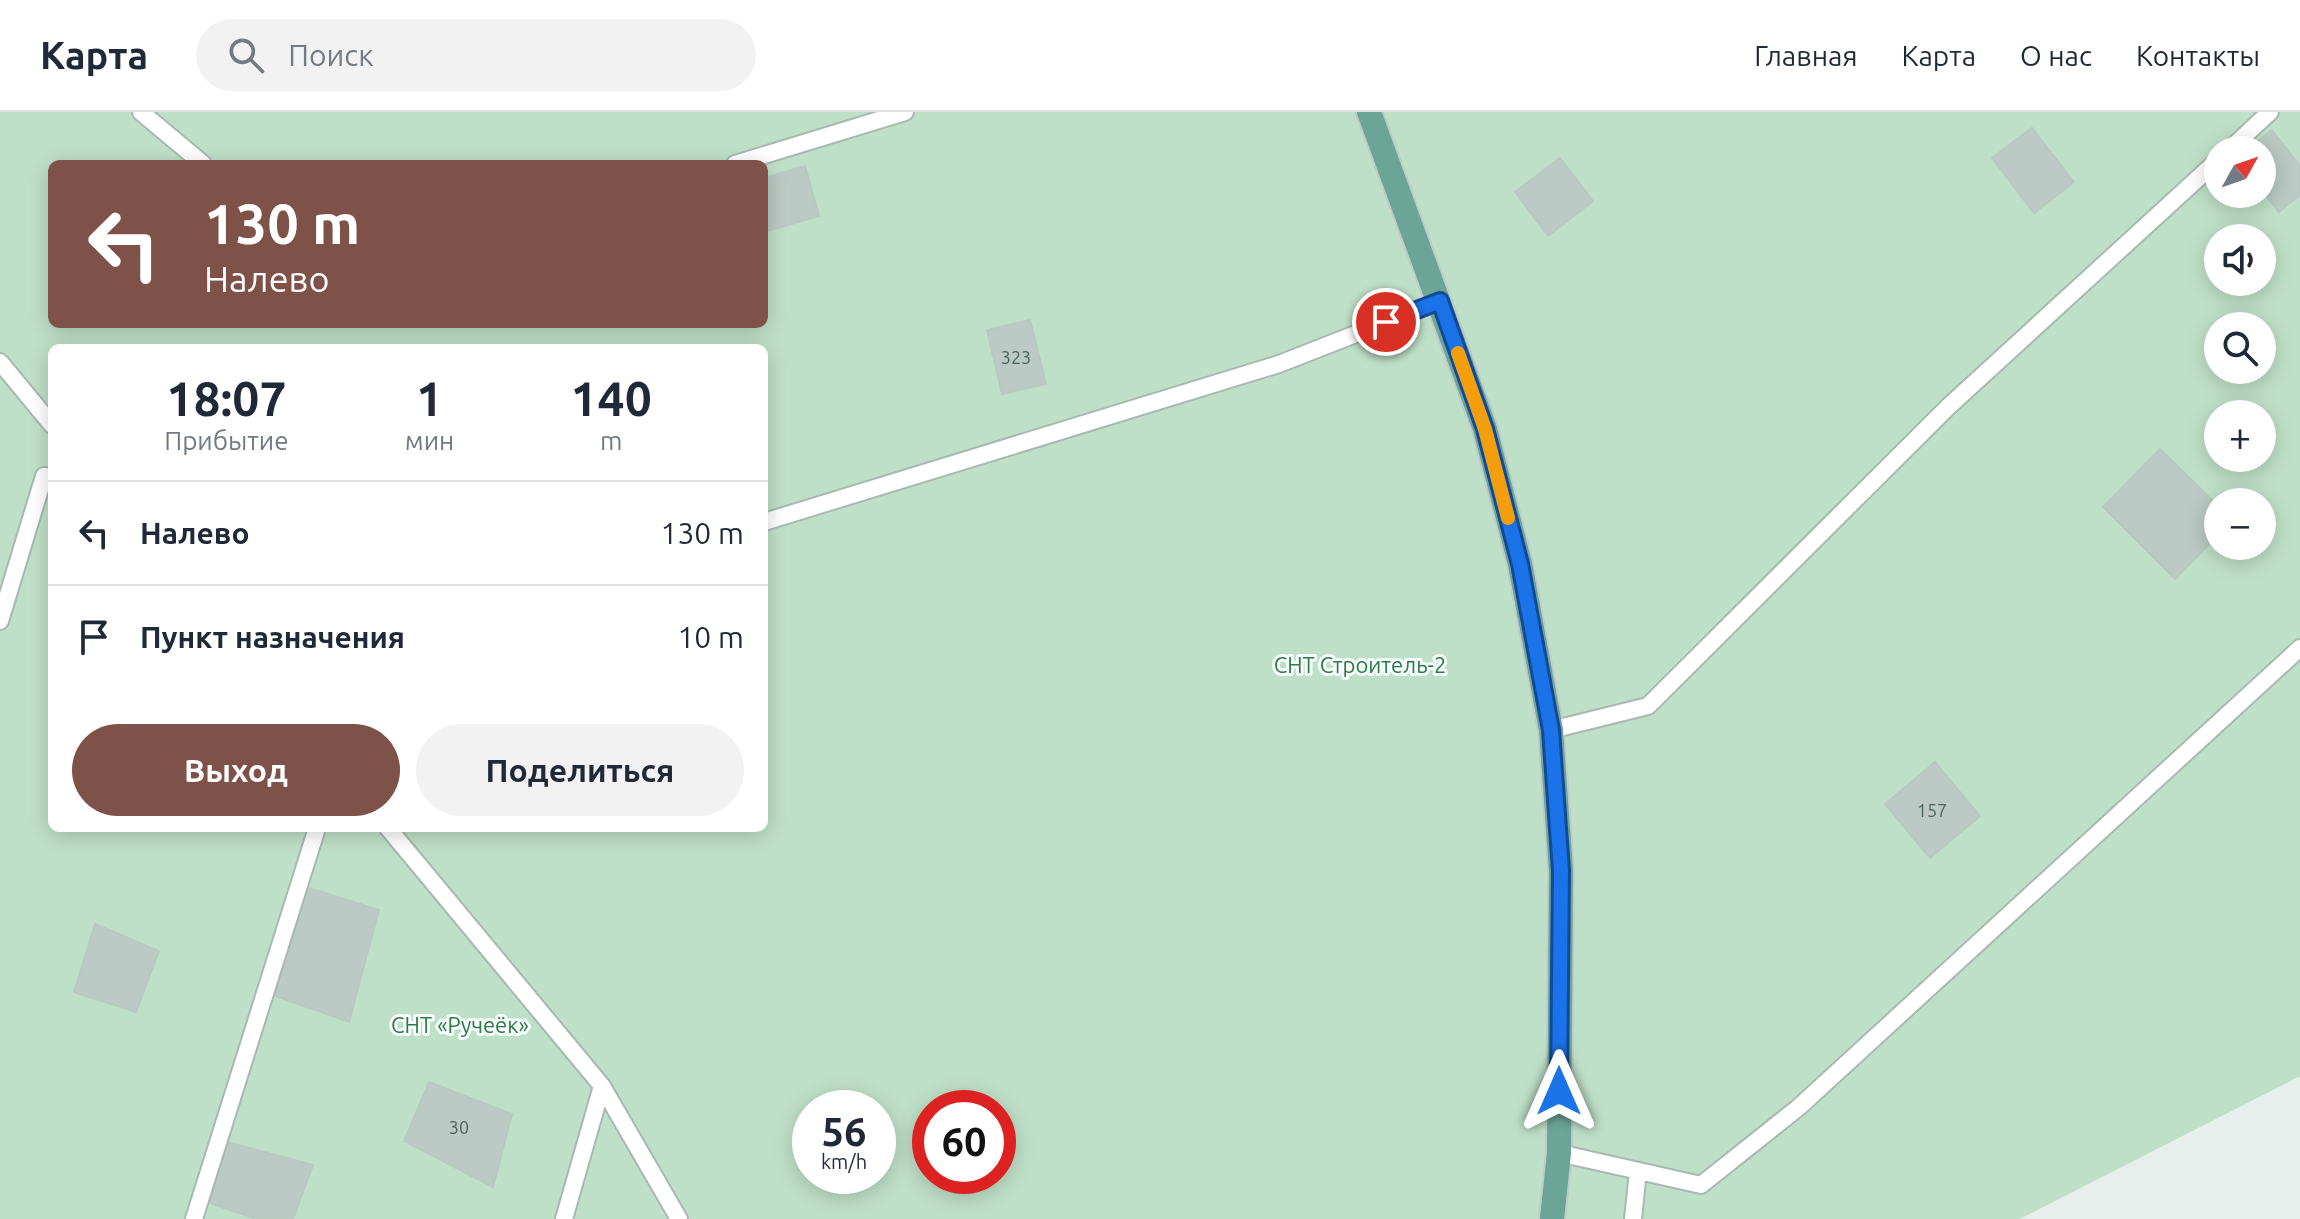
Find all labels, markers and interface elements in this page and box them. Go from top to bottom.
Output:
search box [196,19,756,91]
icon: search [224,33,268,77]
text: Карта [40,34,148,76]
text: Поиск [288,38,374,72]
text: Главная [1754,40,1857,71]
text: Карта [1901,40,1976,71]
text: О нас [2020,40,2092,71]
text: Контакты [2136,40,2260,71]
north arrow [2204,136,2276,208]
map controls [2204,136,2276,560]
icon: left [72,192,176,296]
text: 130 m [204,192,360,255]
button: sound [2204,224,2276,296]
text: Налево [204,258,329,299]
pin [1352,288,1420,356]
icon: arrive [1364,300,1408,344]
button: search [2204,312,2276,384]
house number: 323 [1001,347,1031,367]
text: 18:07 [166,371,286,425]
text: 1 [416,371,443,425]
text: 140 [571,371,652,425]
button: + [2204,400,2276,472]
text: Прибытие [164,426,289,455]
text: мин [405,426,454,455]
text: m [600,426,622,455]
button: − [2204,488,2276,560]
icon: left [72,511,116,555]
text: Налево [140,516,250,550]
text: 130 m [660,516,744,550]
icon: arrive [72,615,116,659]
text: Пункт назначения [140,620,405,654]
text: 10 m [677,620,744,654]
park label: СНТ Строитель-2 [1274,652,1446,677]
button: Выход [72,724,400,816]
button: Поделиться [416,724,744,816]
house number: 157 [1917,800,1947,820]
park label: СНТ «Ручеёк» [391,1012,529,1037]
position arrow [1517,1049,1601,1133]
speed limit sign: 60 [912,1090,1016,1194]
text: 56 [821,1109,867,1154]
house number: 30 [449,1117,469,1137]
text: km/h [821,1150,867,1173]

